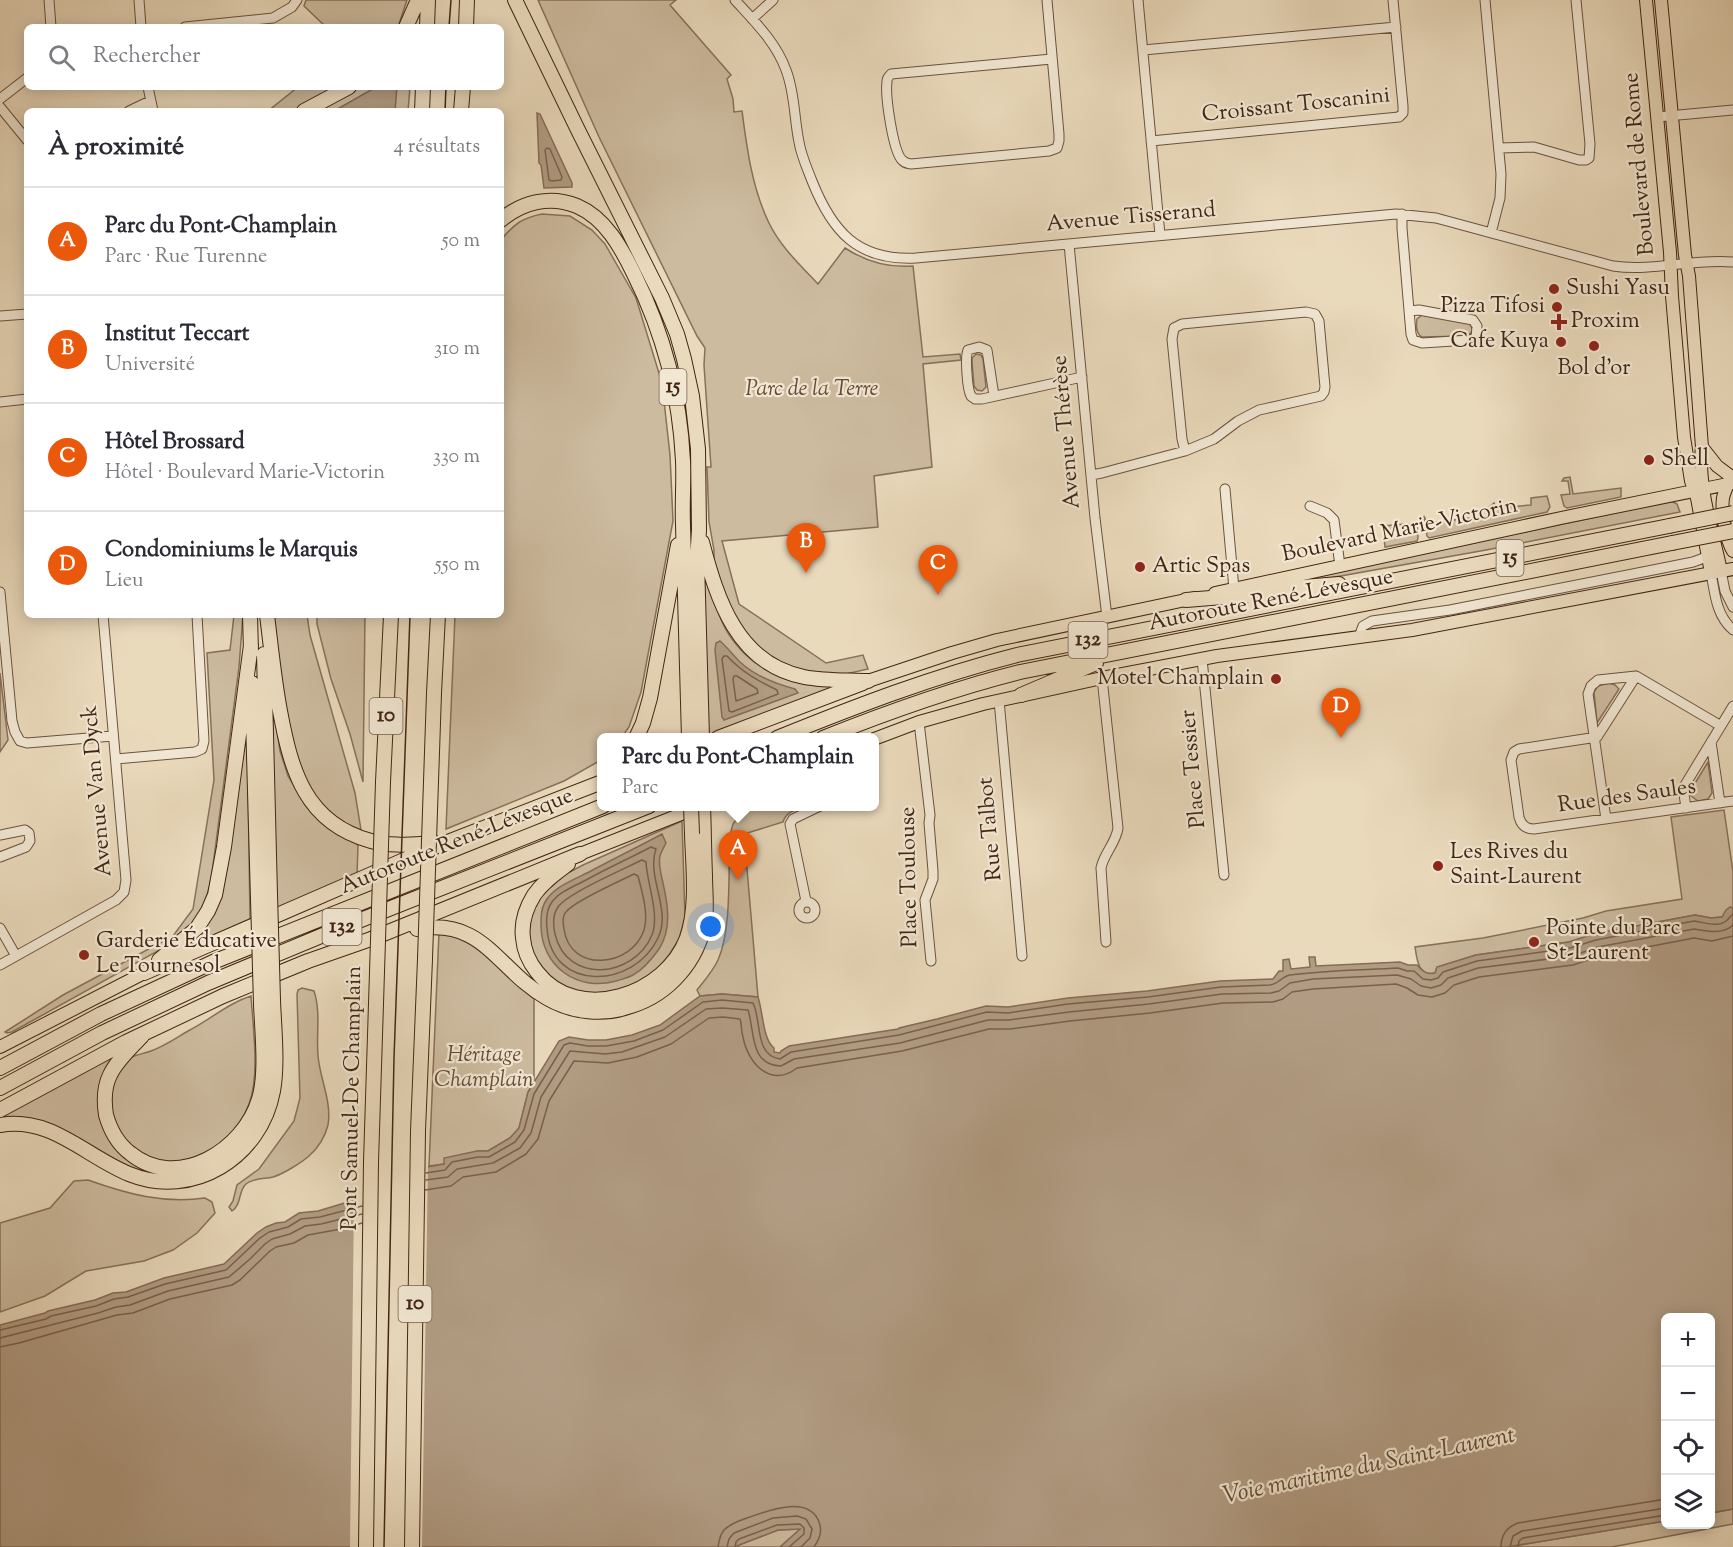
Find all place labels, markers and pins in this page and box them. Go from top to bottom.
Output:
place label: Sushi Yasu [1566,273,1670,305]
marker: Sushi Yasu [1547,282,1561,296]
place label: Pizza Tifosi [1440,291,1545,323]
marker: Pizza Tifosi [1550,300,1564,314]
place label: Proxim [1571,306,1640,338]
marker: Proxim [1552,315,1566,329]
place label: Cafe Kuya [1450,326,1549,358]
marker: Cafe Kuya [1554,335,1568,349]
marker: Bol d'or [1587,339,1601,353]
place label: Bol d'or [1558,353,1630,385]
place label: Shell [1661,444,1709,476]
marker: Shell [1642,453,1656,467]
pin: B [786,524,826,573]
pin: C [918,546,958,595]
place label: Artic Spas [1152,551,1250,583]
marker: Artic Spas [1133,560,1147,574]
place label: Motel Champlain [1097,663,1264,695]
marker: Motel Champlain [1269,672,1283,686]
pin: D [1322,688,1360,738]
pin: A [718,830,758,880]
place label: Les Rives du Saint-Laurent [1450,837,1582,894]
marker: Les Rives du Saint-Laurent [1431,859,1445,873]
place label: Pointe du Parc St-Laurent [1546,913,1681,970]
place label: Garderie Éducative Le Tournesol [96,925,277,983]
marker: Pointe du Parc St-Laurent [1527,935,1541,949]
marker: Garderie Éducative Le Tournesol [77,948,91,962]

